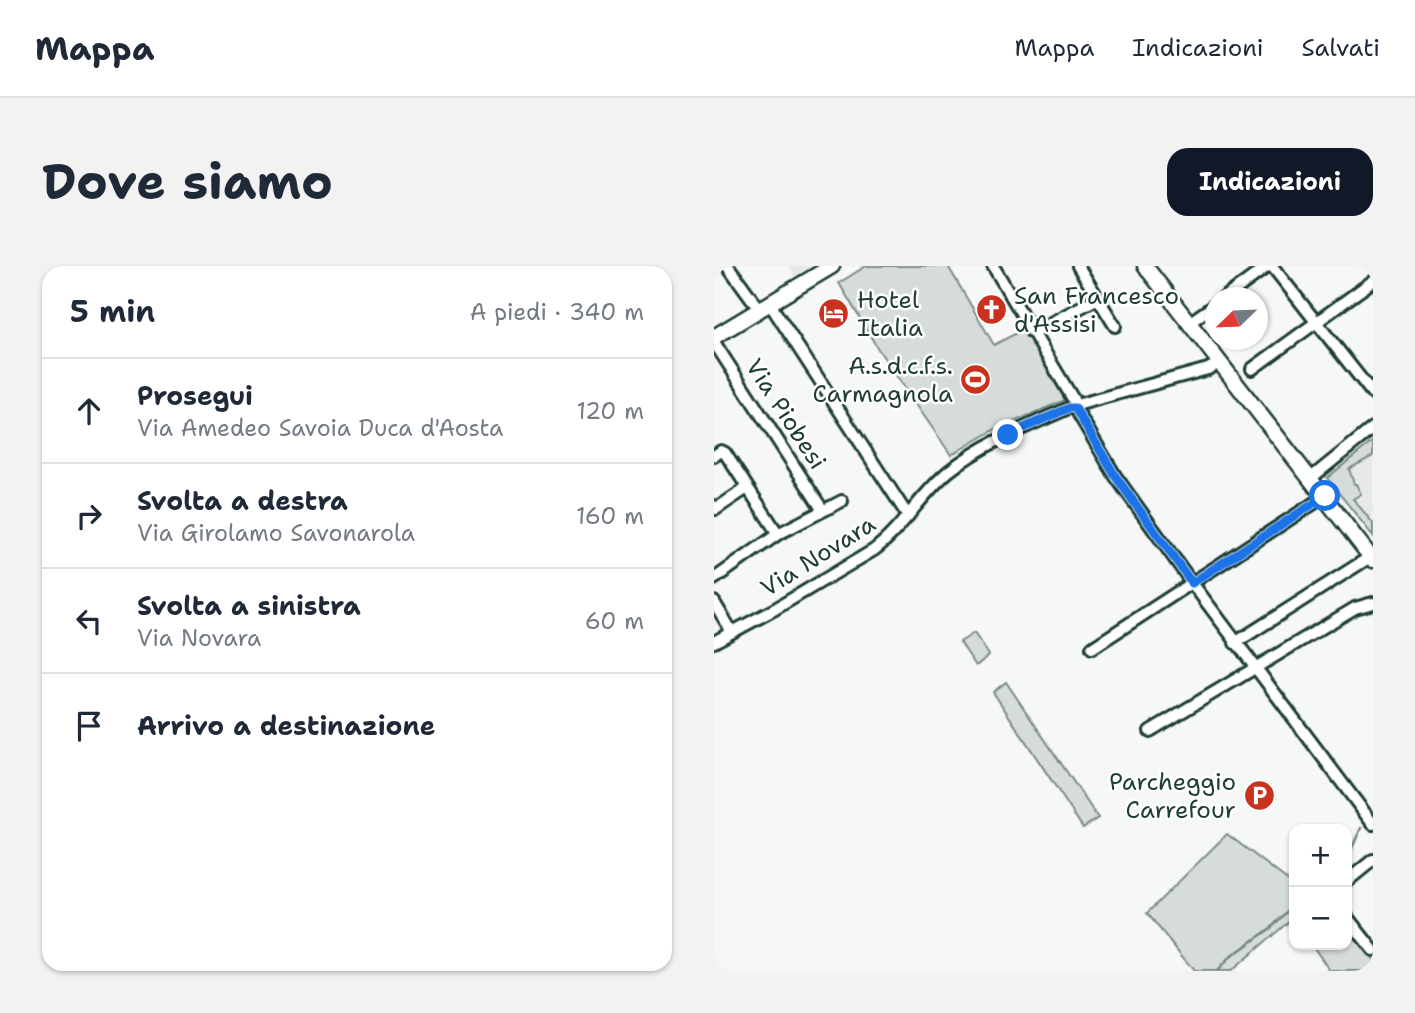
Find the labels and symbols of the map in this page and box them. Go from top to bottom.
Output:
place label: San Francesco d'Assisi [1014,280,1179,340]
place label: Hotel Italia [857,284,923,344]
north arrow [1205,287,1268,350]
church icon: San Francesco d'Assisi [974,293,1008,327]
hotel icon: Hotel Italia [817,297,851,331]
place label: A.s.d.c.f.s. Carmagnola [812,350,953,410]
street label: Via Piobesi [738,353,834,475]
sports icon: A.s.d.c.f.s. Carmagnola [959,363,993,397]
route end [992,419,1023,450]
route start [1309,480,1340,511]
street label: Via Novara [755,508,882,604]
place label: Parcheggio Carrefour [1109,766,1236,826]
parking icon: Parcheggio Carrefour [1242,779,1276,813]

